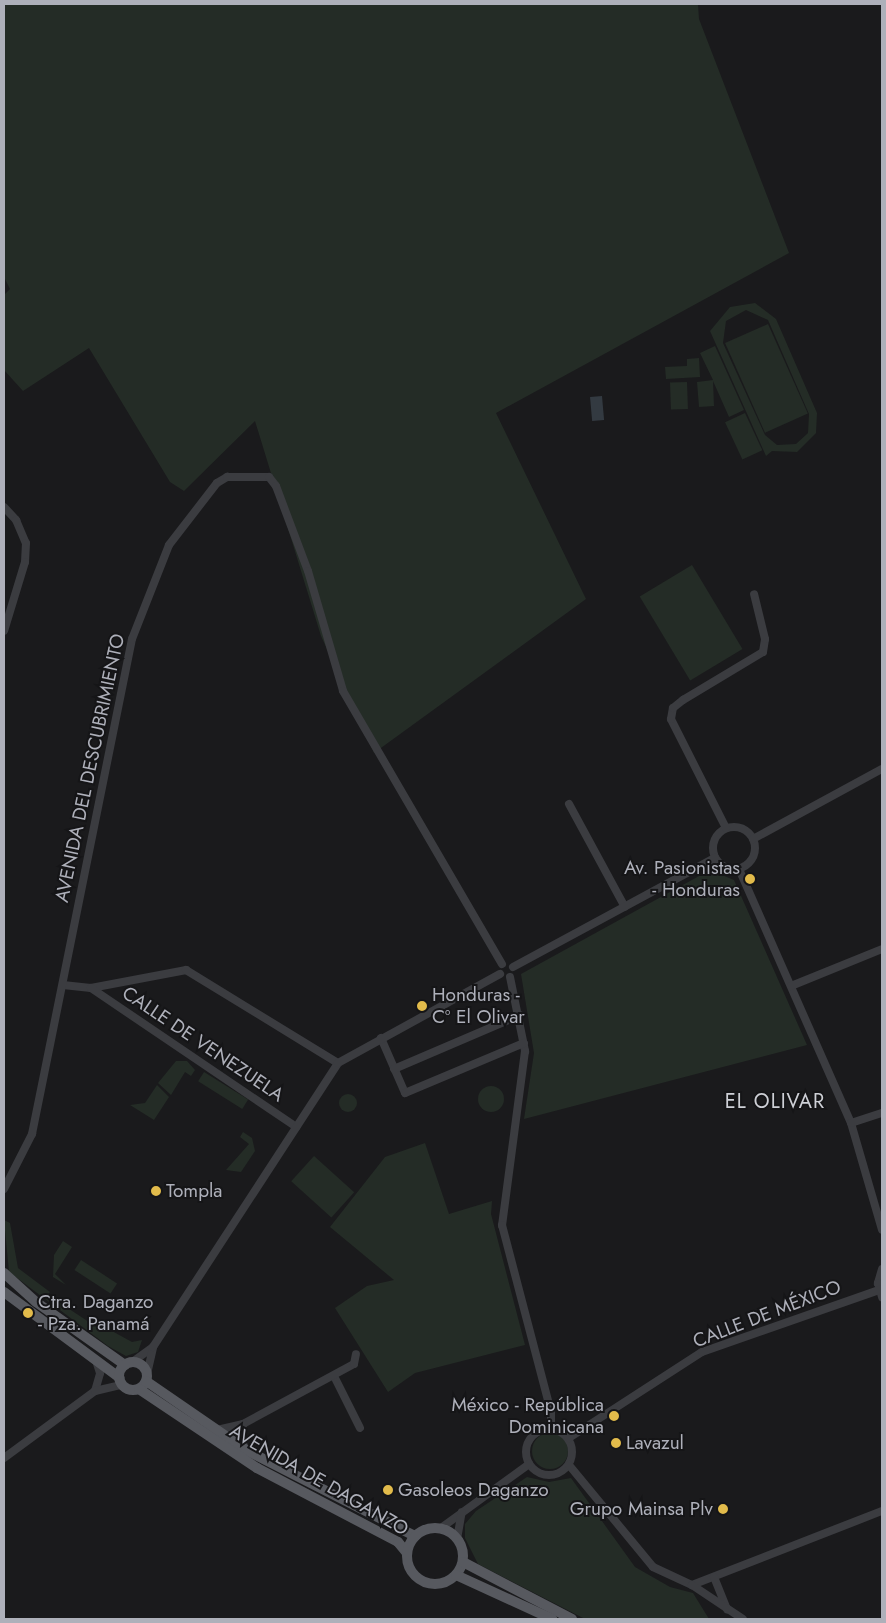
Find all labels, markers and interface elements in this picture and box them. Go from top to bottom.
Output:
street label: AVENIDA DEL DESCUBRIMIENTO [50,632,130,904]
place label: Av. Pasionistas - Honduras [624,857,740,901]
marker: Av. Pasionistas - Honduras [744,873,756,885]
street label: CALLE DE VENEZUELA [118,981,288,1107]
place label: Honduras - Cº El Olivar [432,984,525,1028]
marker: Honduras - Cº El Olivar [416,1000,428,1012]
district label: EL OLIVAR [724,1089,826,1113]
place label: Tompla [166,1180,222,1202]
marker: Tompla [150,1185,162,1197]
street label: CALLE DE MÉXICO [690,1275,844,1353]
place label: Ctra. Daganzo - Pza. Panamá [38,1291,153,1335]
marker: Ctra. Daganzo - Pza. Panamá [22,1307,34,1319]
place label: México - República Dominicana [451,1394,604,1438]
marker: México - República Dominicana [608,1410,620,1422]
street label: AVENIDA DE DAGANZO [225,1419,413,1541]
place label: Lavazul [626,1432,684,1454]
marker: Lavazul [610,1437,622,1449]
place label: Gasoleos Daganzo [398,1479,549,1501]
marker: Gasoleos Daganzo [382,1484,394,1496]
place label: Grupo Mainsa Plv [570,1498,713,1520]
marker: Grupo Mainsa Plv [717,1503,729,1515]

